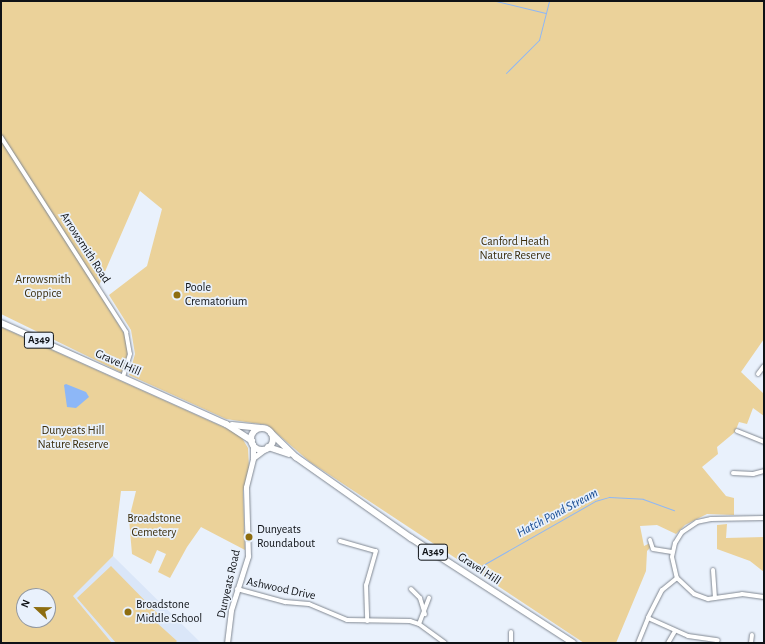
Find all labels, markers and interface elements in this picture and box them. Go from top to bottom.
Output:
street label: Arrowsmith Road [57,210,113,286]
park label: Canford Heath Nature Reserve [480,235,550,263]
park label: Arrowsmith Coppice [15,273,71,301]
place label: Poole Crematorium [185,281,247,309]
marker: Poole Crematorium [172,290,182,300]
road number: A349 [23,331,55,349]
street label: Gravel Hill [93,347,143,379]
park label: Dunyeats Hill Nature Reserve [38,424,108,452]
water label: Hatch Pond Stream [515,486,601,542]
park label: Broadstone Cemetery [127,512,181,540]
place label: Dunyeats Roundabout [257,523,315,551]
marker: Dunyeats Roundabout [244,532,254,542]
road number: A349 [417,543,449,561]
street label: Dunyeats Road [214,548,244,620]
street label: Gravel Hill [455,550,503,588]
street label: Ashwood Drive [245,575,317,603]
north arrow [16,588,56,628]
text: N [19,598,32,609]
place label: Broadstone Middle School [136,598,202,626]
marker: Broadstone Middle School [123,607,133,617]

